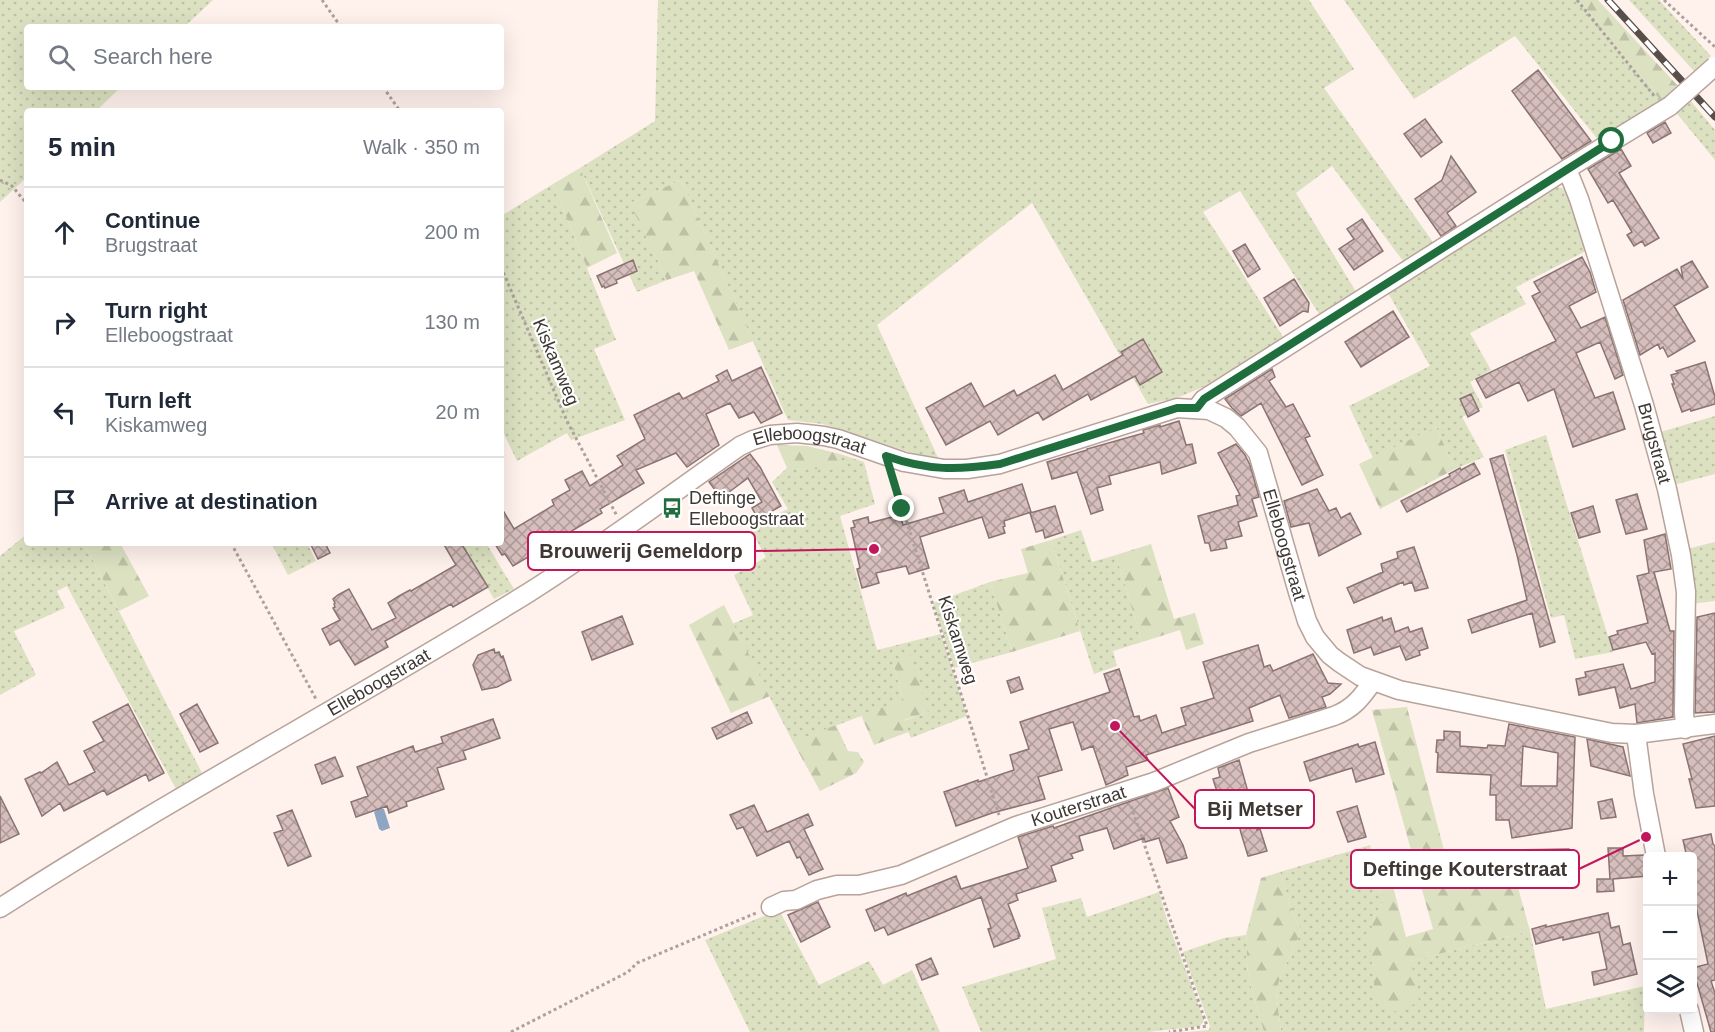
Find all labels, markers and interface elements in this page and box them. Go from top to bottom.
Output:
search box [24,24,504,90]
icon: search [45,41,78,74]
text: Search here [93,44,213,69]
route start [1598,127,1624,153]
text: 5 min [48,132,116,162]
text: Walk · 350 m [363,136,480,158]
text: Continue [105,208,200,233]
icon: ahead [48,216,81,249]
text: 200 m [424,221,480,243]
text: Brugstraat [105,234,197,256]
text: Turn right [105,298,207,323]
icon: right [48,306,81,339]
text: 130 m [424,311,480,333]
street label: Kiskamweg [529,316,583,408]
text: Elleboogstraat [105,324,233,346]
text: Turn left [105,388,191,413]
icon: left [48,396,81,429]
text: 20 m [436,401,480,423]
street label: Brugstraat [1634,401,1675,486]
text: Kiskamweg [105,414,207,436]
street label: Elleboogstraat [750,423,869,458]
icon: arrive [48,486,81,519]
street label: Elleboogstraat [1259,487,1310,603]
place label: Deftinge Elleboogstraat [689,488,804,529]
text: Arrive at destination [105,489,318,514]
route end [888,495,914,521]
bus stop icon: Deftinge Elleboogstraat [660,496,684,520]
callout: Brouwerij Gemeldorp [528,532,755,570]
text: Brouwerij Gemeldorp [539,540,743,562]
street label: Kiskamweg [934,593,982,687]
street label: Elleboogstraat [324,645,434,720]
street label: Kouterstraat [1029,782,1128,831]
callout: Bij Metser [1195,790,1314,828]
text: Bij Metser [1207,798,1303,820]
callout: Deftinge Kouterstraat [1351,850,1579,888]
map controls [1643,852,1697,1014]
button: + [1643,852,1697,906]
text: Deftinge Kouterstraat [1363,858,1568,880]
button: − [1643,906,1697,960]
button: layers [1643,960,1697,1014]

